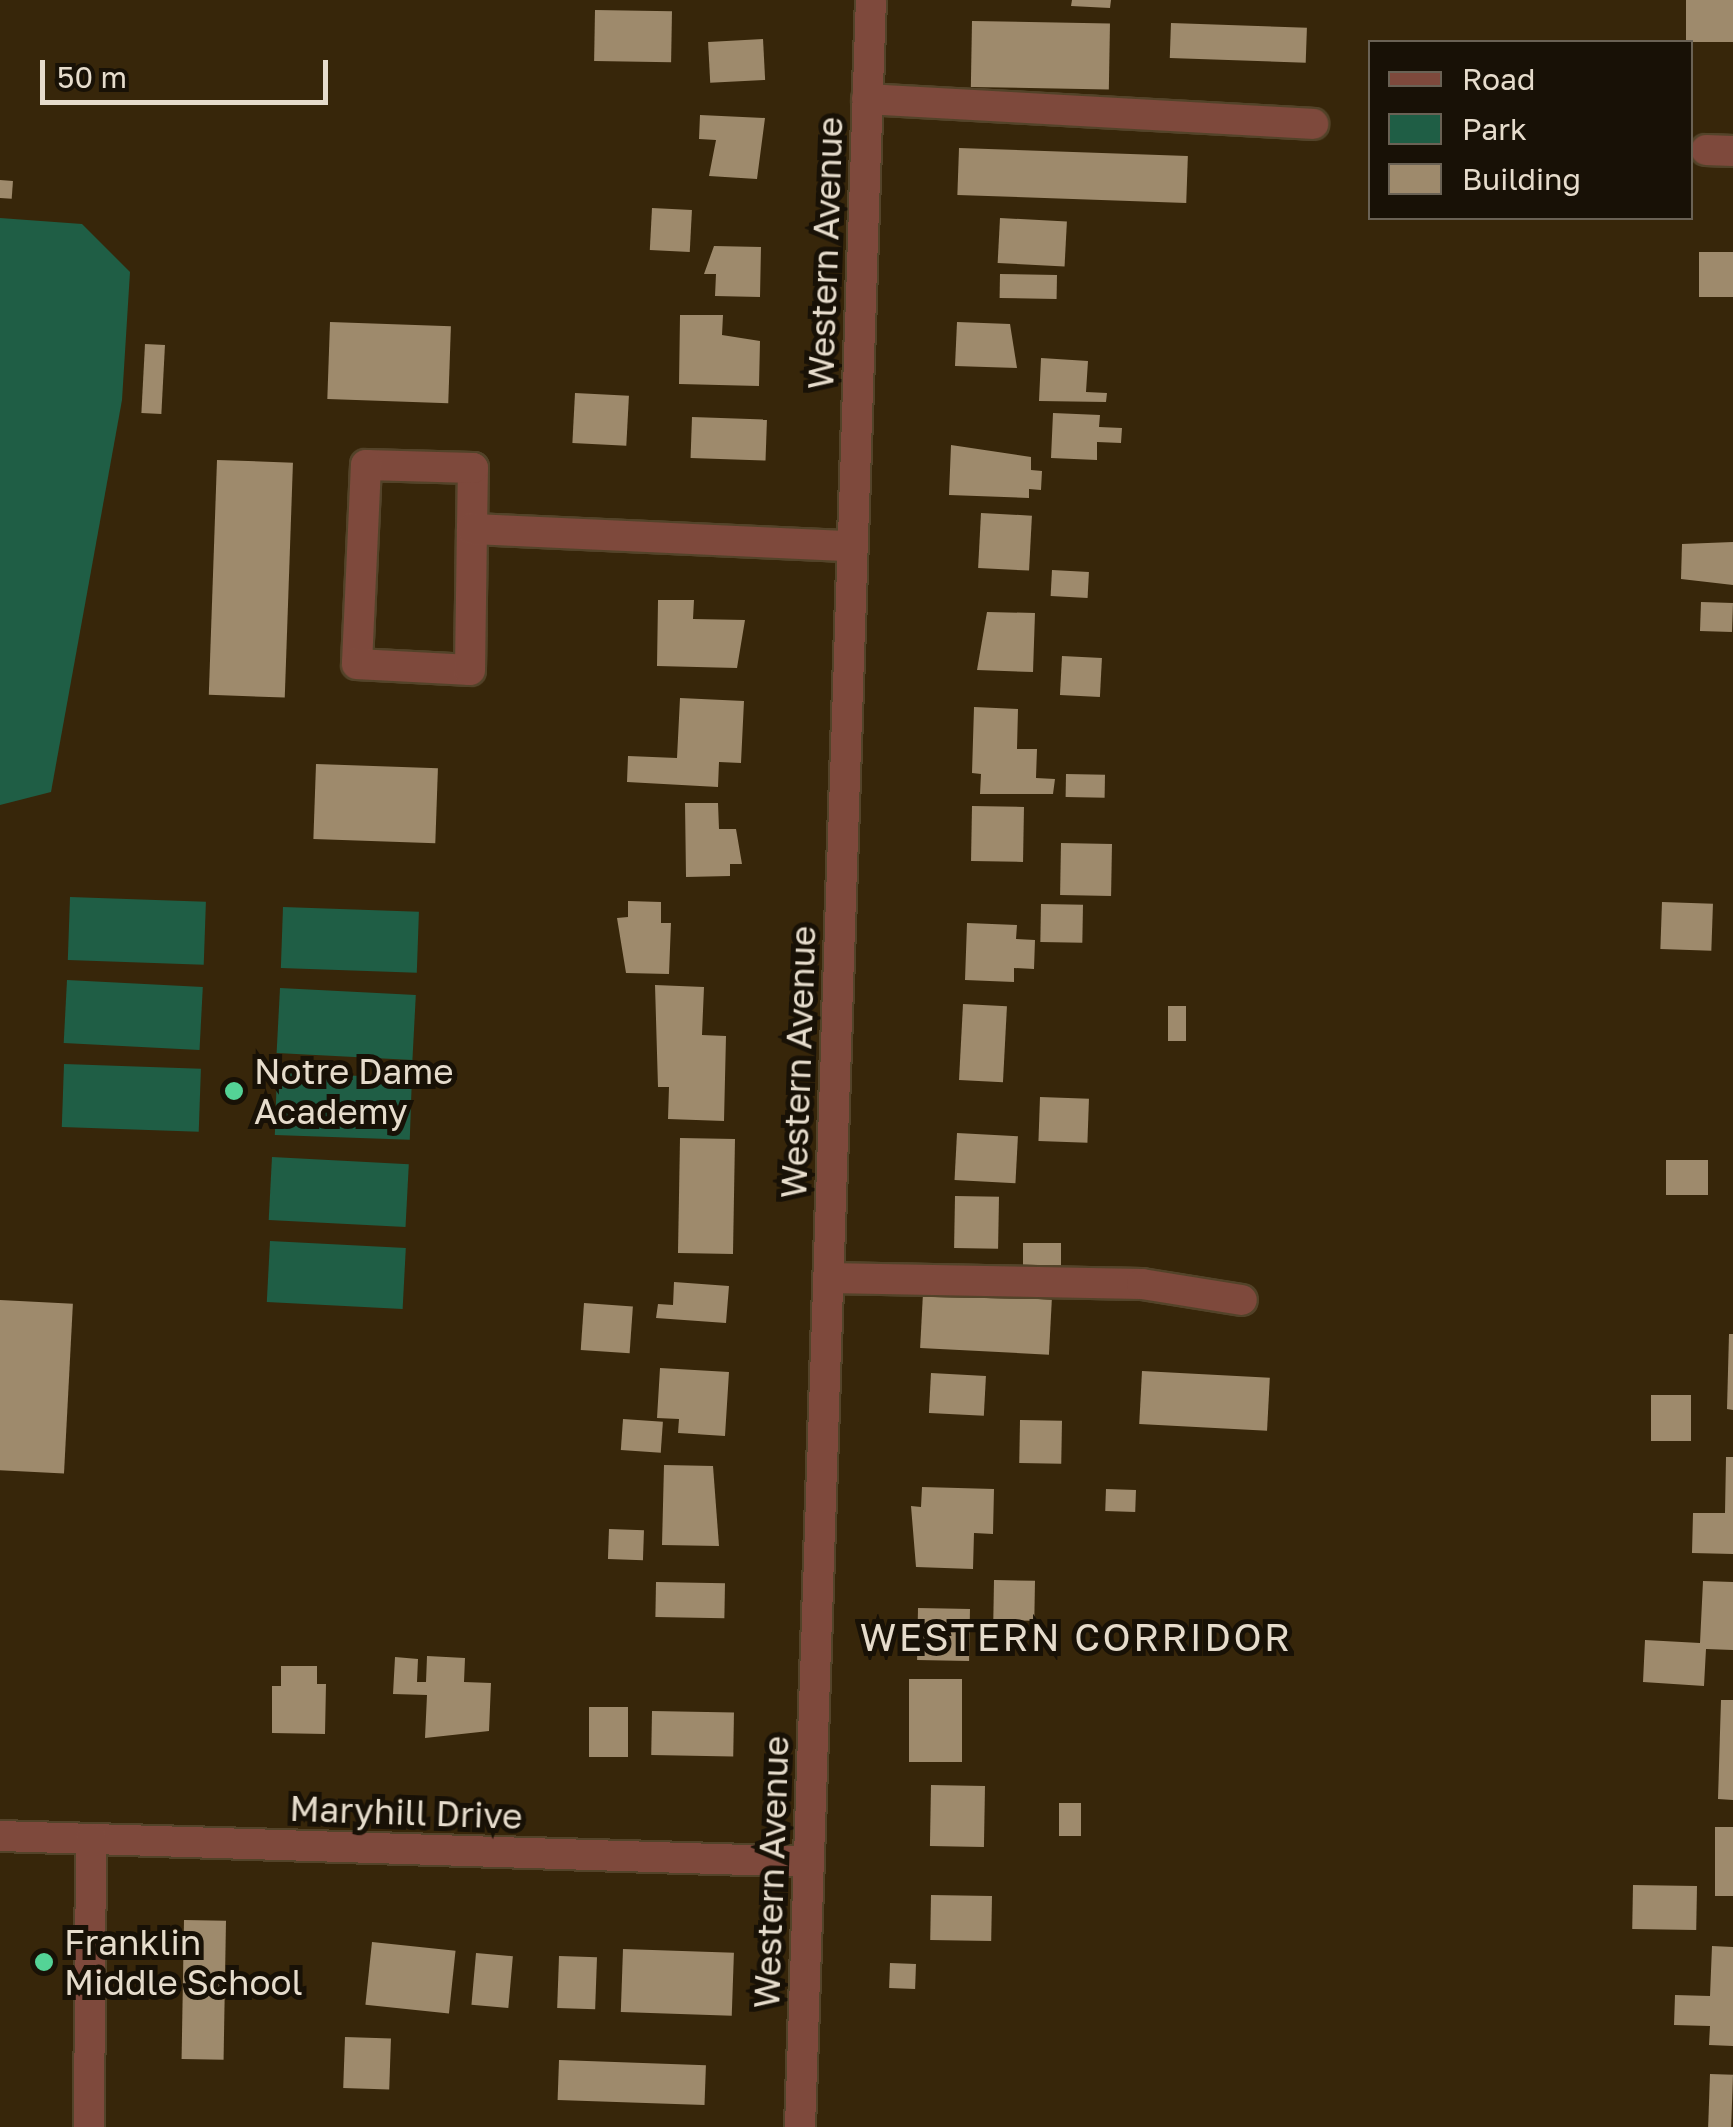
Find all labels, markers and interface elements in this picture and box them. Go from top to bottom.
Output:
scale bar [45,40,332,102]
legend [1368,40,1693,220]
text: 50 m [57,59,127,95]
text: Road [1462,61,1536,97]
text: Park [1462,111,1527,147]
street label: Western Avenue [799,116,851,390]
text: Building [1462,161,1581,197]
street label: Western Avenue [772,925,824,1199]
place label: Notre Dame Academy [254,1050,453,1132]
marker: Notre Dame Academy [223,1080,245,1102]
district label: WESTERN CORRIDOR [860,1614,1292,1660]
street label: Western Avenue [745,1735,797,2009]
street label: Maryhill Drive [289,1787,523,1837]
place label: Franklin Middle School [64,1921,303,2003]
marker: Franklin Middle School [33,1951,55,1973]

